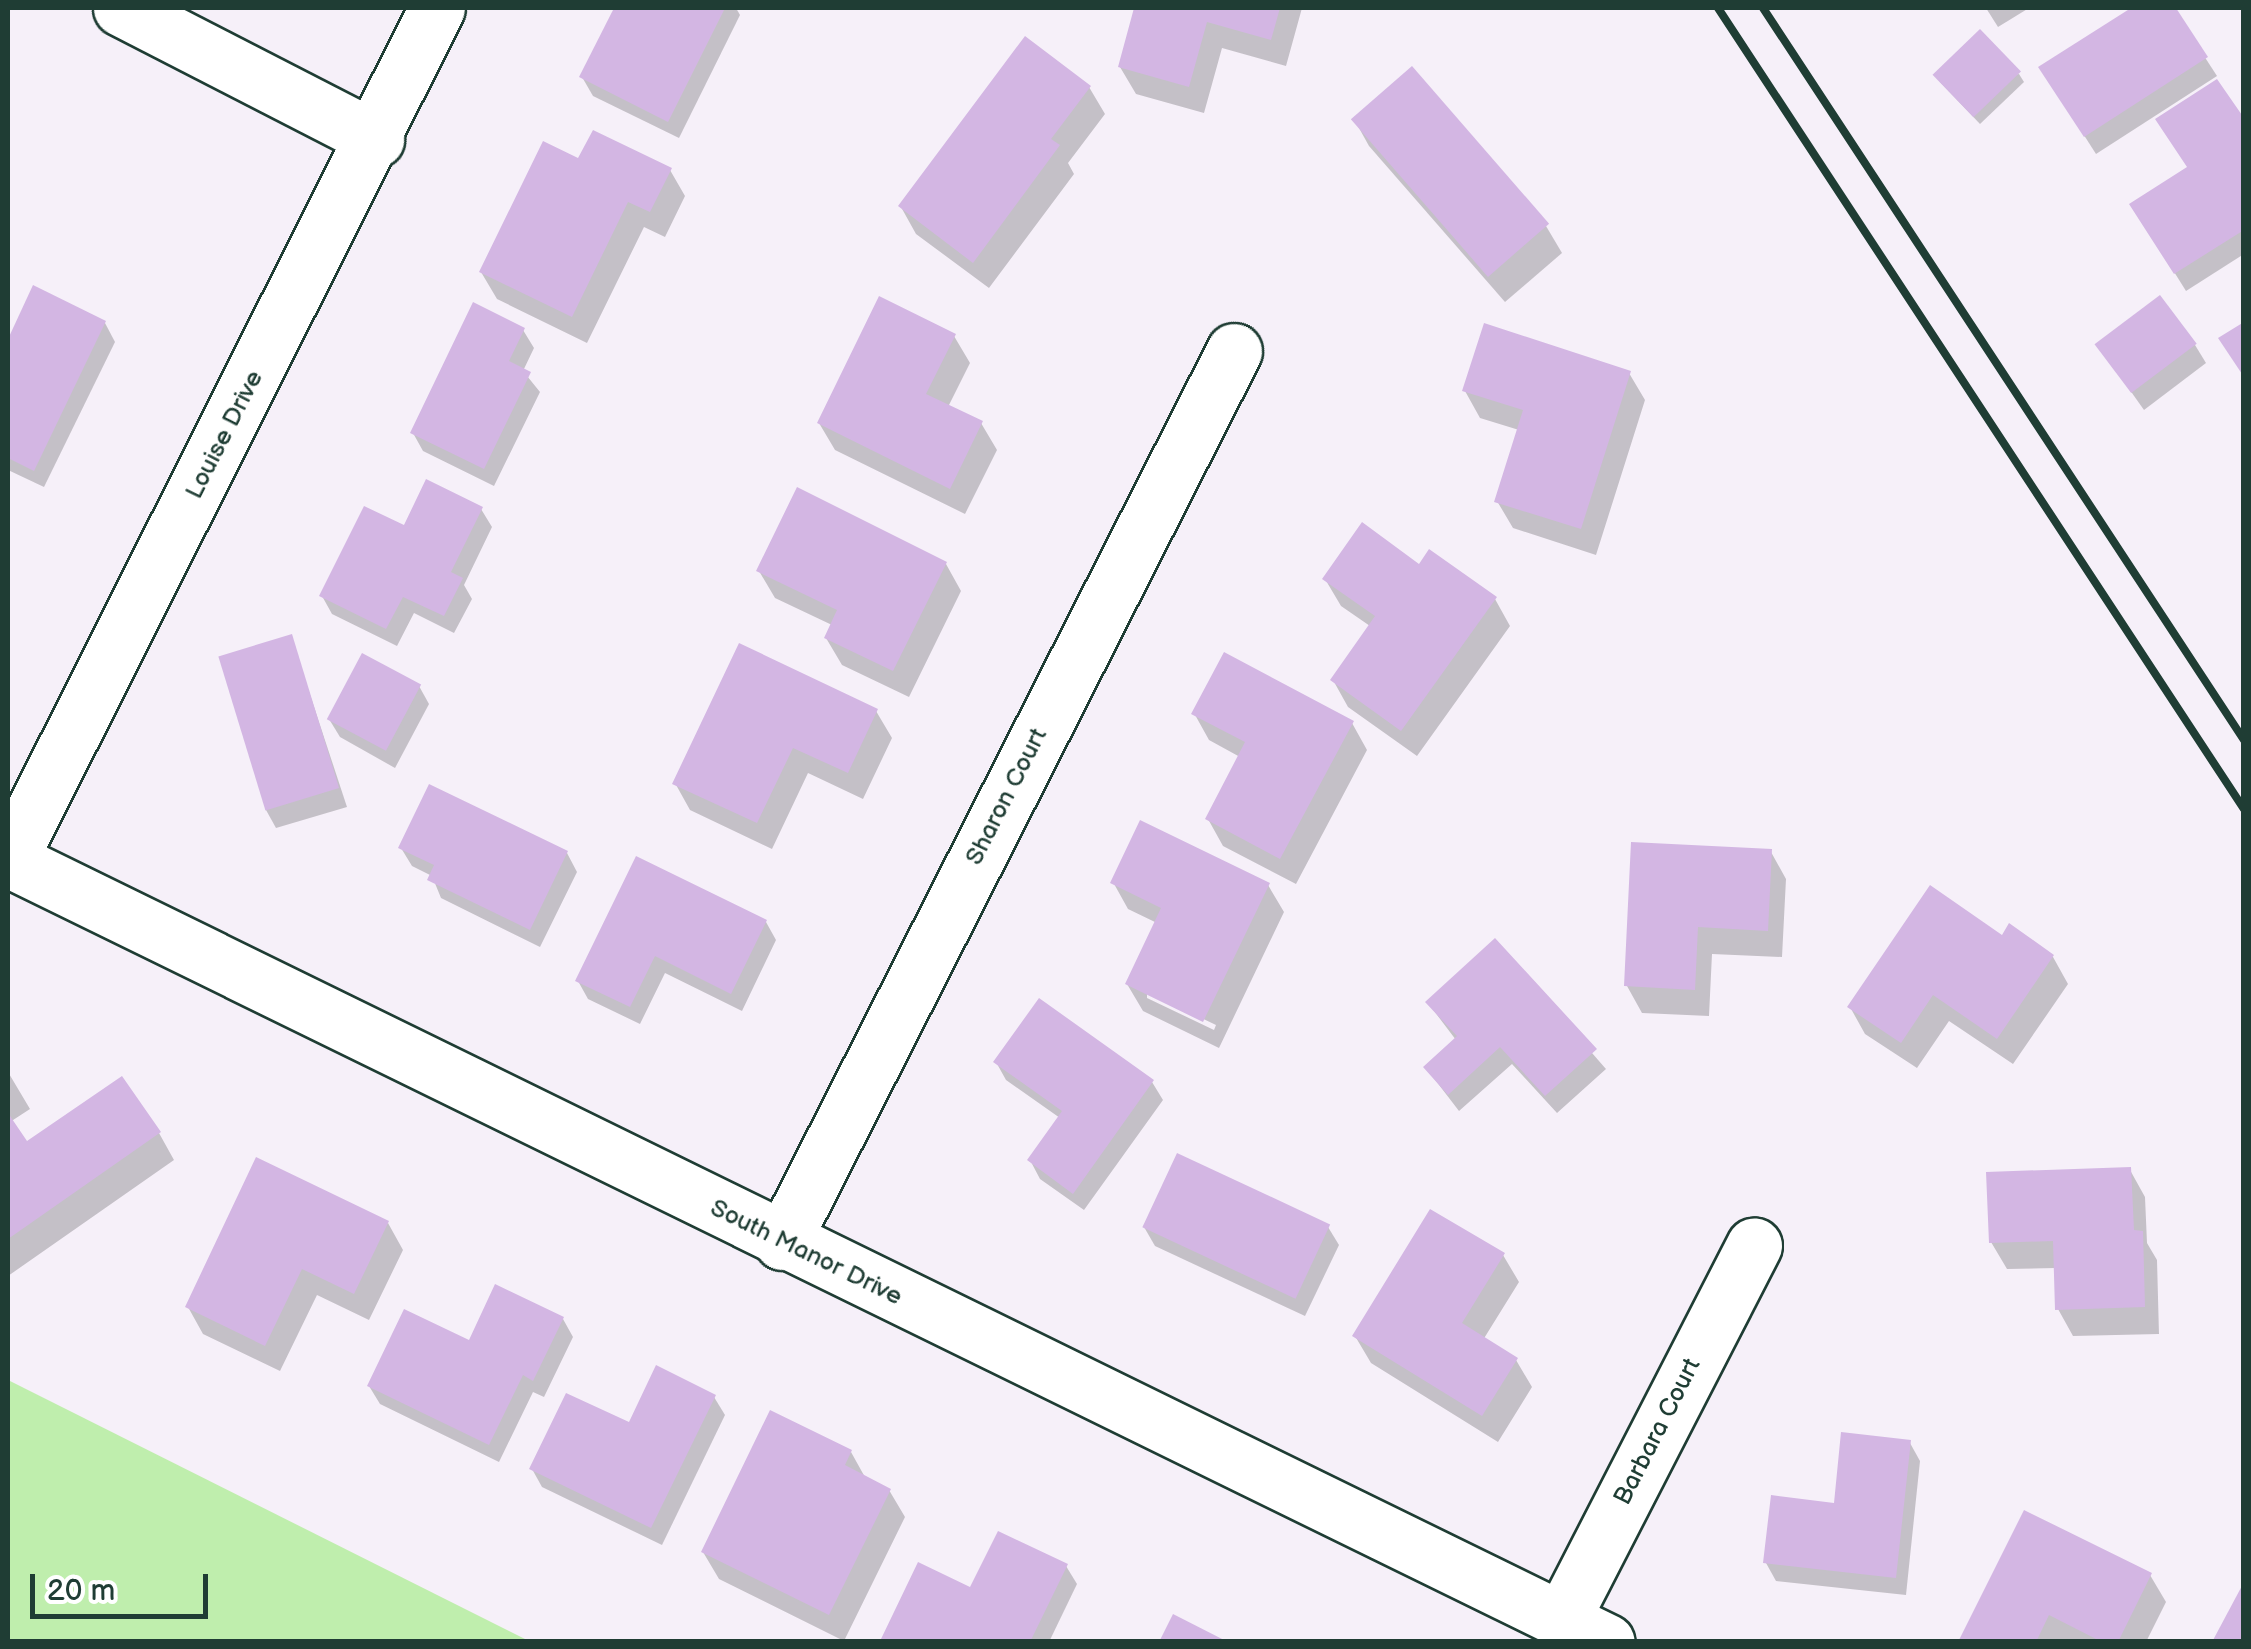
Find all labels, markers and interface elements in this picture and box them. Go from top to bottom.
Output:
street label: Louise Drive [180,366,270,504]
street label: Sharon Court [960,724,1054,870]
street label: South Manor Drive [705,1194,907,1312]
street label: Barbara Court [1608,1354,1708,1510]
scale bar [35,1554,212,1616]
text: 20 m [47,1573,115,1609]

